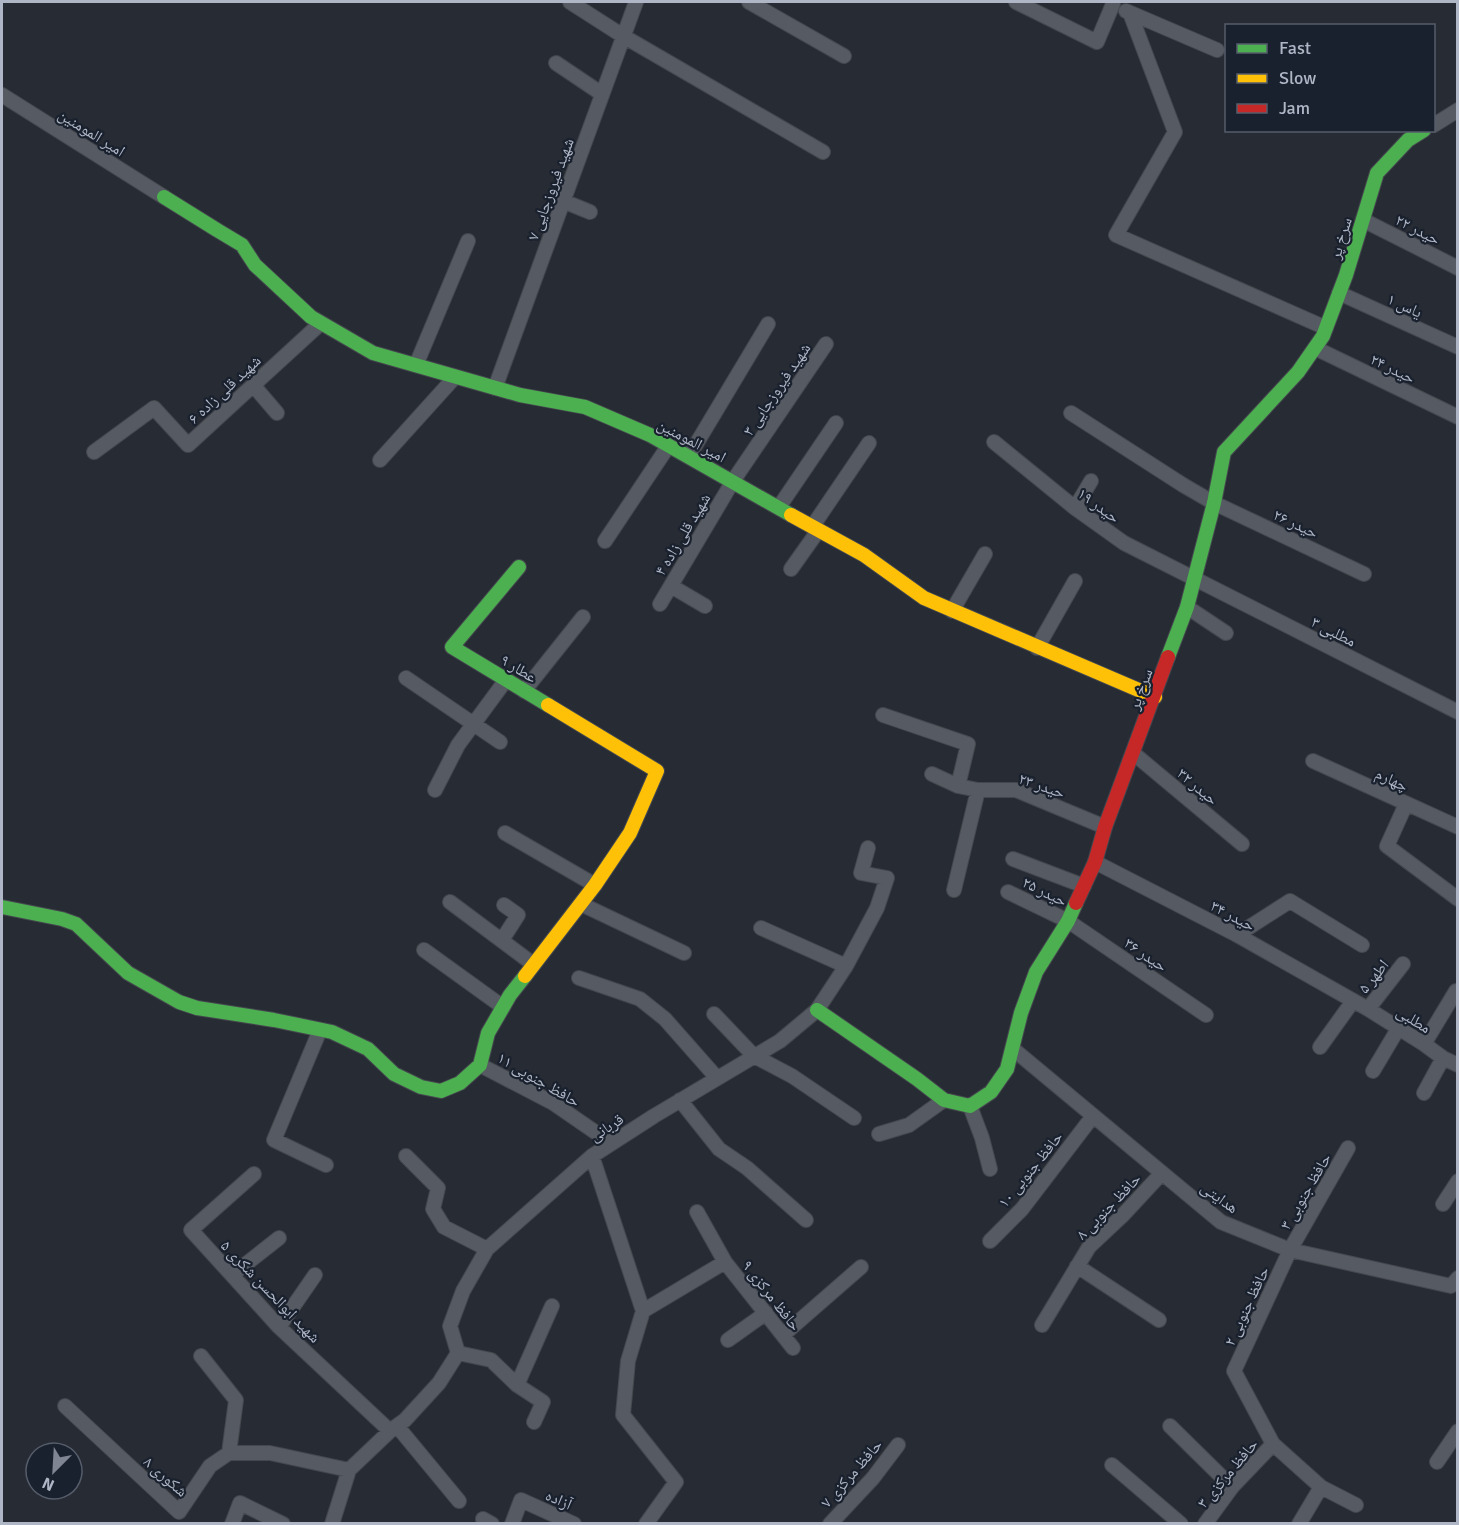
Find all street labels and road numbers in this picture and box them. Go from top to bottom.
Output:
street label: امیر المومنین [54,104,129,161]
street label: شهید فیروزجایی ۷ [523,135,579,243]
street label: حیدر ۲۲ [1392,210,1443,250]
street label: سرخ پر [1325,215,1357,263]
street label: یاس ۱ [1384,289,1425,323]
street label: شهید فیروزجایی ۳ [738,339,815,440]
street label: حیدر ۲۴ [1367,349,1418,388]
street label: شهید قلی زاده ۶ [184,351,265,429]
street label: امیر المومنین [654,414,729,467]
street label: حیدر ۱۹ [1073,484,1124,528]
street label: شهید قلی زاده ۴ [650,490,715,579]
street label: حیدر ۲۶ [1270,505,1321,543]
street label: مطلبی ۳ [1308,612,1359,652]
street label: عطار ۹ [497,650,540,687]
street label: سرخ پر [1124,666,1158,714]
street label: حیدر ۳۲ [1173,764,1222,810]
street label: چهارم [1372,764,1411,796]
street label: حیدر ۲۳ [1016,769,1067,803]
street label: حیدر ۲۵ [1019,872,1070,911]
street label: حیدر ۳۴ [1207,896,1258,936]
street label: حیدر ۳۶ [1120,933,1171,976]
street label: اطهر ۵ [1354,956,1393,998]
street label: مطلبی [1393,1002,1434,1038]
street label: حافظ جنوبی ۱۱ [493,1048,584,1112]
street label: قربانی [586,1109,628,1146]
street label: حافظ جنوبی ۱۰ [994,1127,1068,1212]
street label: حافظ جنوبی ۳ [1276,1150,1336,1233]
street label: حافظ جنوبی ۸ [1072,1169,1146,1244]
street label: هدایتی [1197,1177,1242,1218]
street label: شهید ابوالحسن شکری ۵ [216,1236,325,1347]
street label: حافظ مرکزی ۹ [737,1256,805,1335]
street label: حافظ جنوبی ۲ [1220,1264,1274,1349]
street label: حافظ مرکزی ۷ [817,1435,887,1512]
street label: حافظ مرکزی ۳ [1193,1435,1263,1512]
street label: شکوری ۸ [139,1452,192,1501]
street label: آزاده [542,1485,576,1515]

